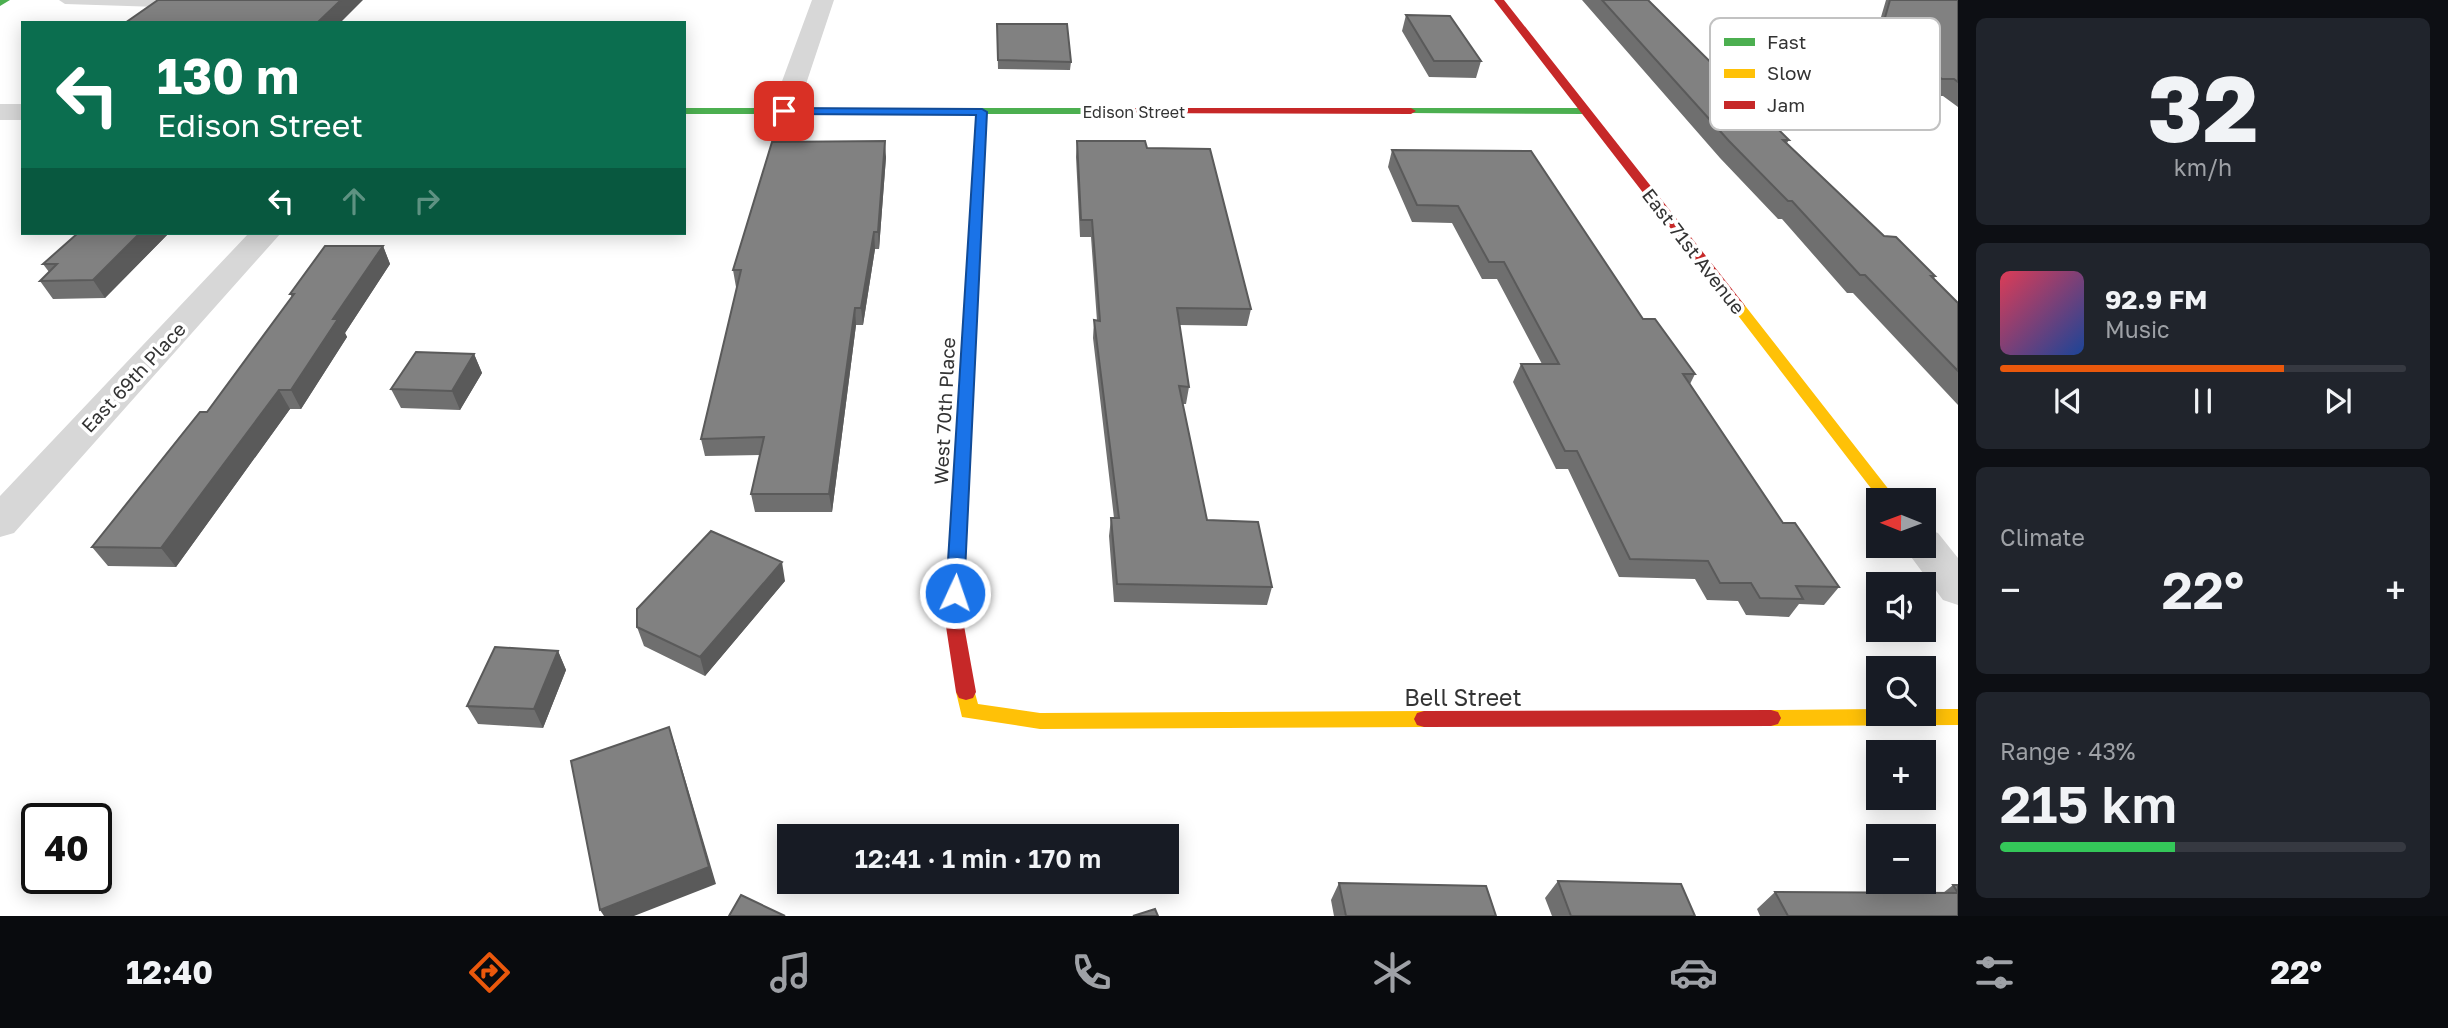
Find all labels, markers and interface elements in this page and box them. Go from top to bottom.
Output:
legend [1710,18,1940,130]
text: Fast [1767,30,1806,53]
text: 130 m [157,46,299,105]
icon: left [42,49,133,140]
text: 32 [2147,53,2259,162]
text: Slow [1767,61,1812,84]
pin [754,81,814,141]
icon: arrive [765,92,803,130]
text: Jam [1767,93,1805,116]
street label: Edison Street [1082,102,1186,122]
text: Edison Street [157,106,363,144]
text: km/h [2174,153,2232,181]
icon: left [262,182,300,220]
icon: ahead [335,182,373,220]
icon: right [408,182,446,220]
street label: East 71st Avenue [1638,184,1750,318]
text: 92.9 FM [2105,284,2207,315]
text: Music [2105,315,2170,343]
street label: East 69th Place [76,317,190,437]
street label: West 70th Place [929,337,959,485]
icon: previous [2049,382,2087,420]
icon: pause [2184,382,2222,420]
icon: next [2319,382,2357,420]
north arrow [1866,488,1936,558]
map controls [1866,488,1936,894]
text: Climate [2000,523,2085,551]
position arrow [918,556,992,630]
text: 22° [2162,558,2244,620]
text: − [2000,567,2021,612]
text: + [2385,567,2406,612]
button: sound [1866,572,1936,642]
button: search [1866,656,1936,726]
street label: Bell Street [1404,683,1522,711]
text: Range · 43% [2000,737,2135,765]
button: + [1866,740,1936,810]
text: 215 km [2000,772,2177,834]
speed limit sign: 40 [21,803,112,894]
button: − [1866,824,1936,894]
text: 12:41 · 1 min · 170 m [855,843,1101,874]
icon: directions [465,948,514,997]
icon: music [766,948,815,997]
icon: phone [1067,948,1116,997]
icon: climate [1368,948,1417,997]
icon: car [1669,948,1718,997]
icon: filters [1970,948,2019,997]
text: 12:40 [126,953,213,991]
text: 22° [2270,953,2322,991]

